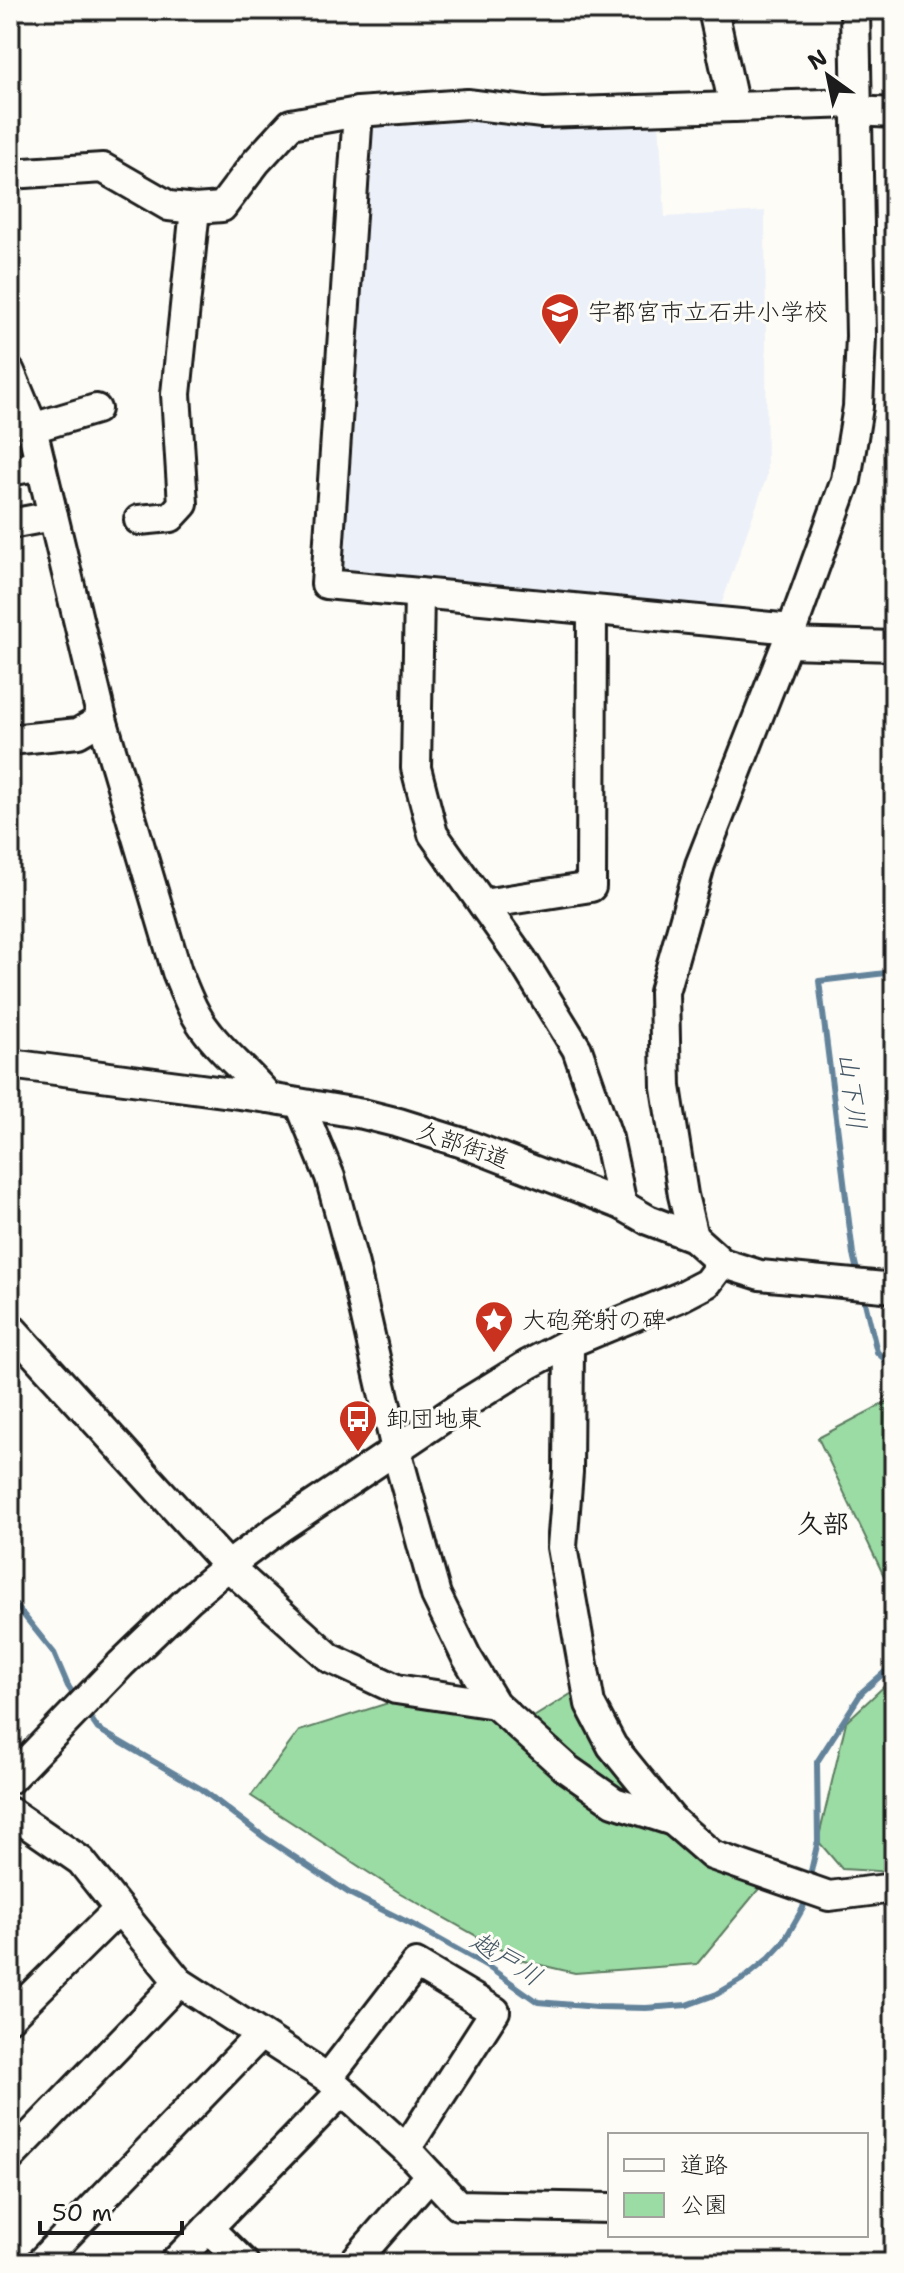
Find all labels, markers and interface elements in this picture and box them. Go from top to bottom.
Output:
north arrow [788,36,868,116]
text: N [802,43,833,77]
school or university icon: 宇都宮市立石井小学校 [539,291,581,346]
place label: 宇都宮市立石井小学校 [588,296,828,328]
water label: 山下川 [831,1050,875,1132]
street label: 久部街道 [412,1114,514,1176]
place icon: 大砲発射の碑 [473,1299,515,1354]
place label: 大砲発射の碑 [522,1304,666,1336]
bus stop icon: 卸団地東 [337,1398,379,1453]
place label: 卸団地東 [386,1403,482,1435]
district label: 久部 [797,1506,849,1541]
water label: 越戸川 [464,1922,549,1994]
legend [608,2133,868,2237]
text: 道路 [680,2149,728,2181]
scale bar [40,2185,182,2235]
text: 公園 [680,2189,728,2221]
text: 50 m [52,2197,112,2229]

